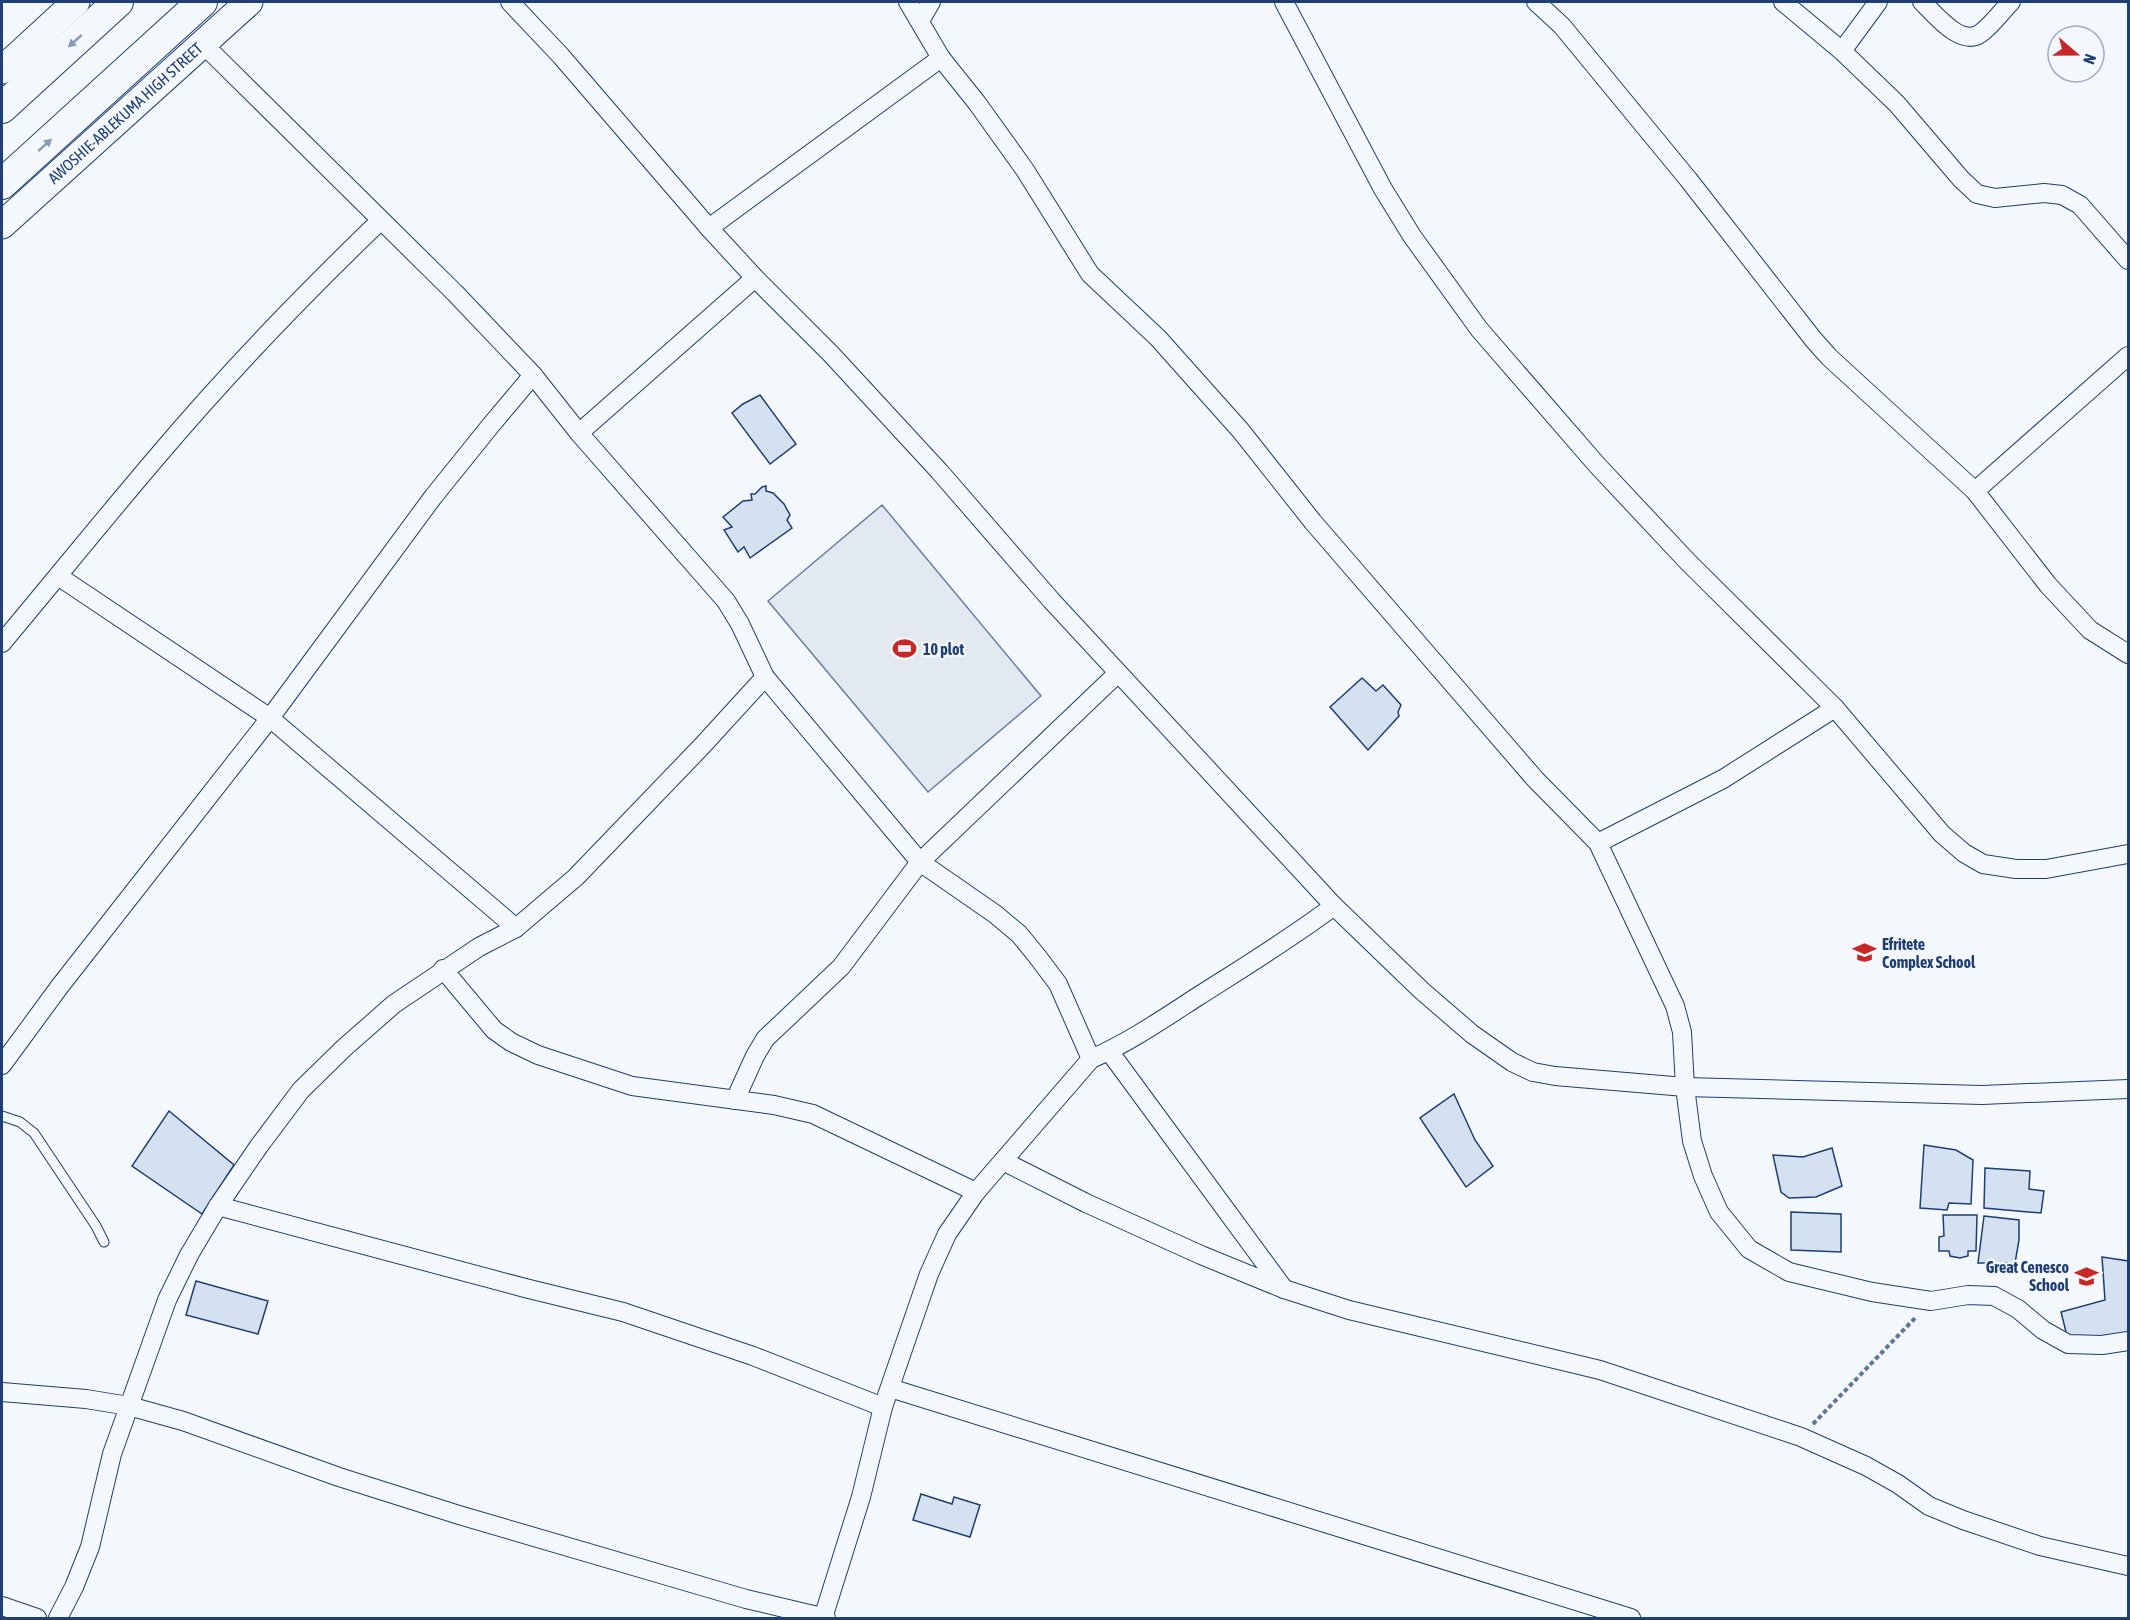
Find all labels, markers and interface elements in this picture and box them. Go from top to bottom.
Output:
north arrow [2046,24,2106,84]
one-way arrow [68,34,83,47]
street label: AWOSHIE-ABLEKUMA HIGH STREET [44,39,206,187]
text: N [2080,52,2100,67]
one-way arrow [37,138,52,152]
sports icon: 10 plot [892,636,918,662]
place label: 10 plot [923,640,964,658]
place label: Efritete Complex School [1882,935,1976,971]
school or university icon: Efritete Complex School [1851,940,1877,966]
place label: Great Cenesco School [1986,1258,2070,1294]
school or university icon: Great Cenesco School [2074,1263,2100,1289]

